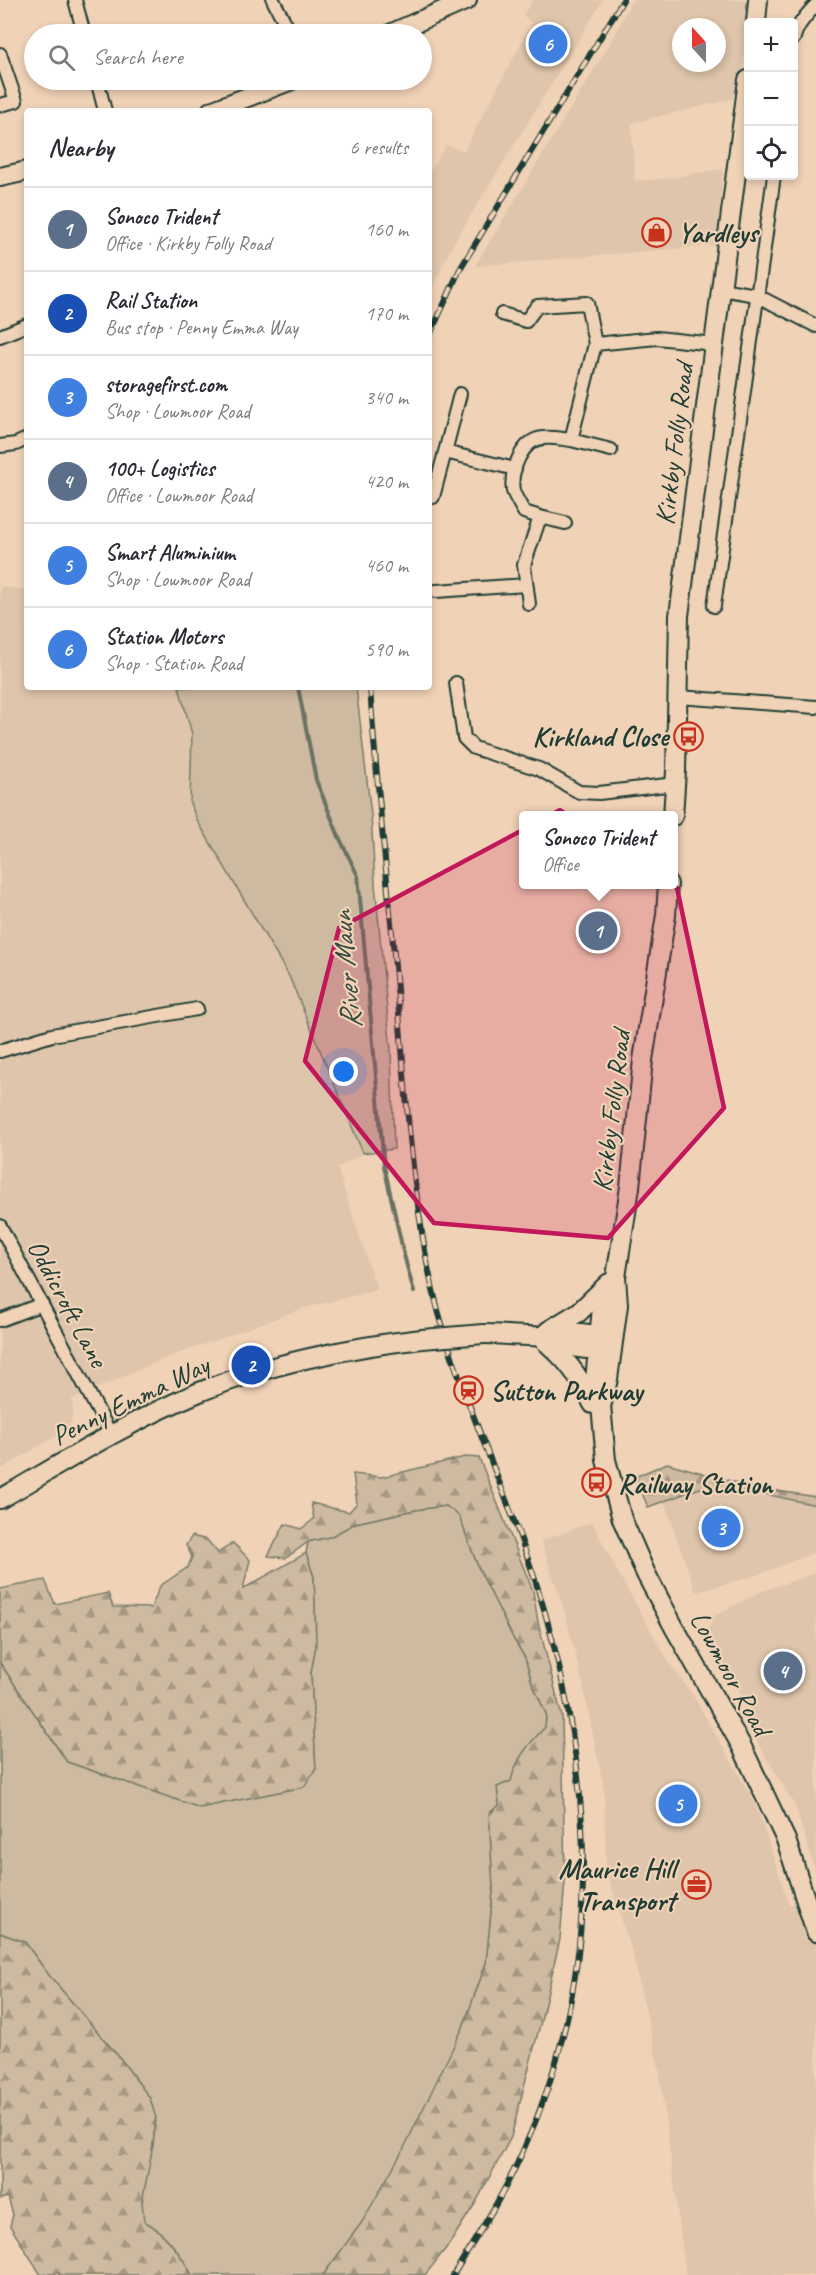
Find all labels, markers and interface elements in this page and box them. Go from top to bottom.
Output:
north arrow [672,18,726,72]
map controls [744,18,798,180]
button: + [744,18,798,72]
pin: 6 [528,22,568,66]
search box [24,24,432,90]
icon: search [45,41,78,74]
text: Search here [93,43,183,71]
button: − [744,72,798,126]
button: locate [744,126,798,180]
text: Nearby [48,131,113,164]
text: 6 results [349,135,408,160]
text: Sonoco Trident [105,203,218,231]
place label: Yardleys [678,215,761,250]
shop icon: Yardleys [641,216,673,248]
text: 1 [63,217,72,242]
text: 160 m [365,217,408,242]
text: Office · Kirkby Folly Road [105,231,271,256]
text: Rail Station [105,287,197,315]
text: 2 [63,301,72,326]
text: 170 m [365,301,408,326]
text: Bus stop · Penny Emma Way [105,315,298,340]
street label: Kirkby Folly Road [647,357,702,527]
text: storagefirst.com [105,371,227,399]
text: 3 [63,385,72,410]
text: 340 m [365,385,408,410]
text: Shop · Lowmoor Road [105,399,250,424]
text: 100+ Logistics [105,455,215,483]
text: 4 [63,469,72,494]
text: 420 m [365,469,408,494]
text: Office · Lowmoor Road [105,483,253,508]
text: Smart Aluminium [105,539,235,567]
text: 5 [63,553,72,578]
text: 460 m [365,553,408,578]
text: Shop · Lowmoor Road [105,567,250,592]
text: Station Motors [105,623,223,651]
text: 6 [63,637,72,662]
text: 590 m [365,637,408,662]
text: Shop · Station Road [105,651,243,676]
place label: Kirkland Close [532,719,671,754]
bus stop icon: Kirkland Close [673,720,705,752]
popup [519,811,678,889]
text: Sonoco Trident [542,824,655,852]
text: Office [542,852,579,877]
water label: River Maun [322,907,370,1031]
pin: 1 [578,908,618,954]
street label: Kirkby Folly Road [584,1024,639,1194]
your location [329,1057,358,1086]
street label: Oddicroft Lane [20,1233,117,1375]
pin: 2 [232,1342,270,1388]
street label: Penny Emma Way [46,1346,217,1453]
place label: Sutton Parkway [490,1373,645,1408]
station icon: Sutton Parkway [453,1374,485,1406]
place label: Railway Station [618,1466,775,1501]
bus stop icon: Railway Station [581,1467,613,1499]
pin: 3 [702,1506,740,1550]
street label: Lowmoor Road [683,1605,781,1745]
pin: 4 [764,1648,802,1694]
pin: 5 [658,1782,698,1826]
place label: Maurice Hill Transport [558,1851,681,1918]
office icon: Maurice Hill Transport [680,1868,712,1900]

